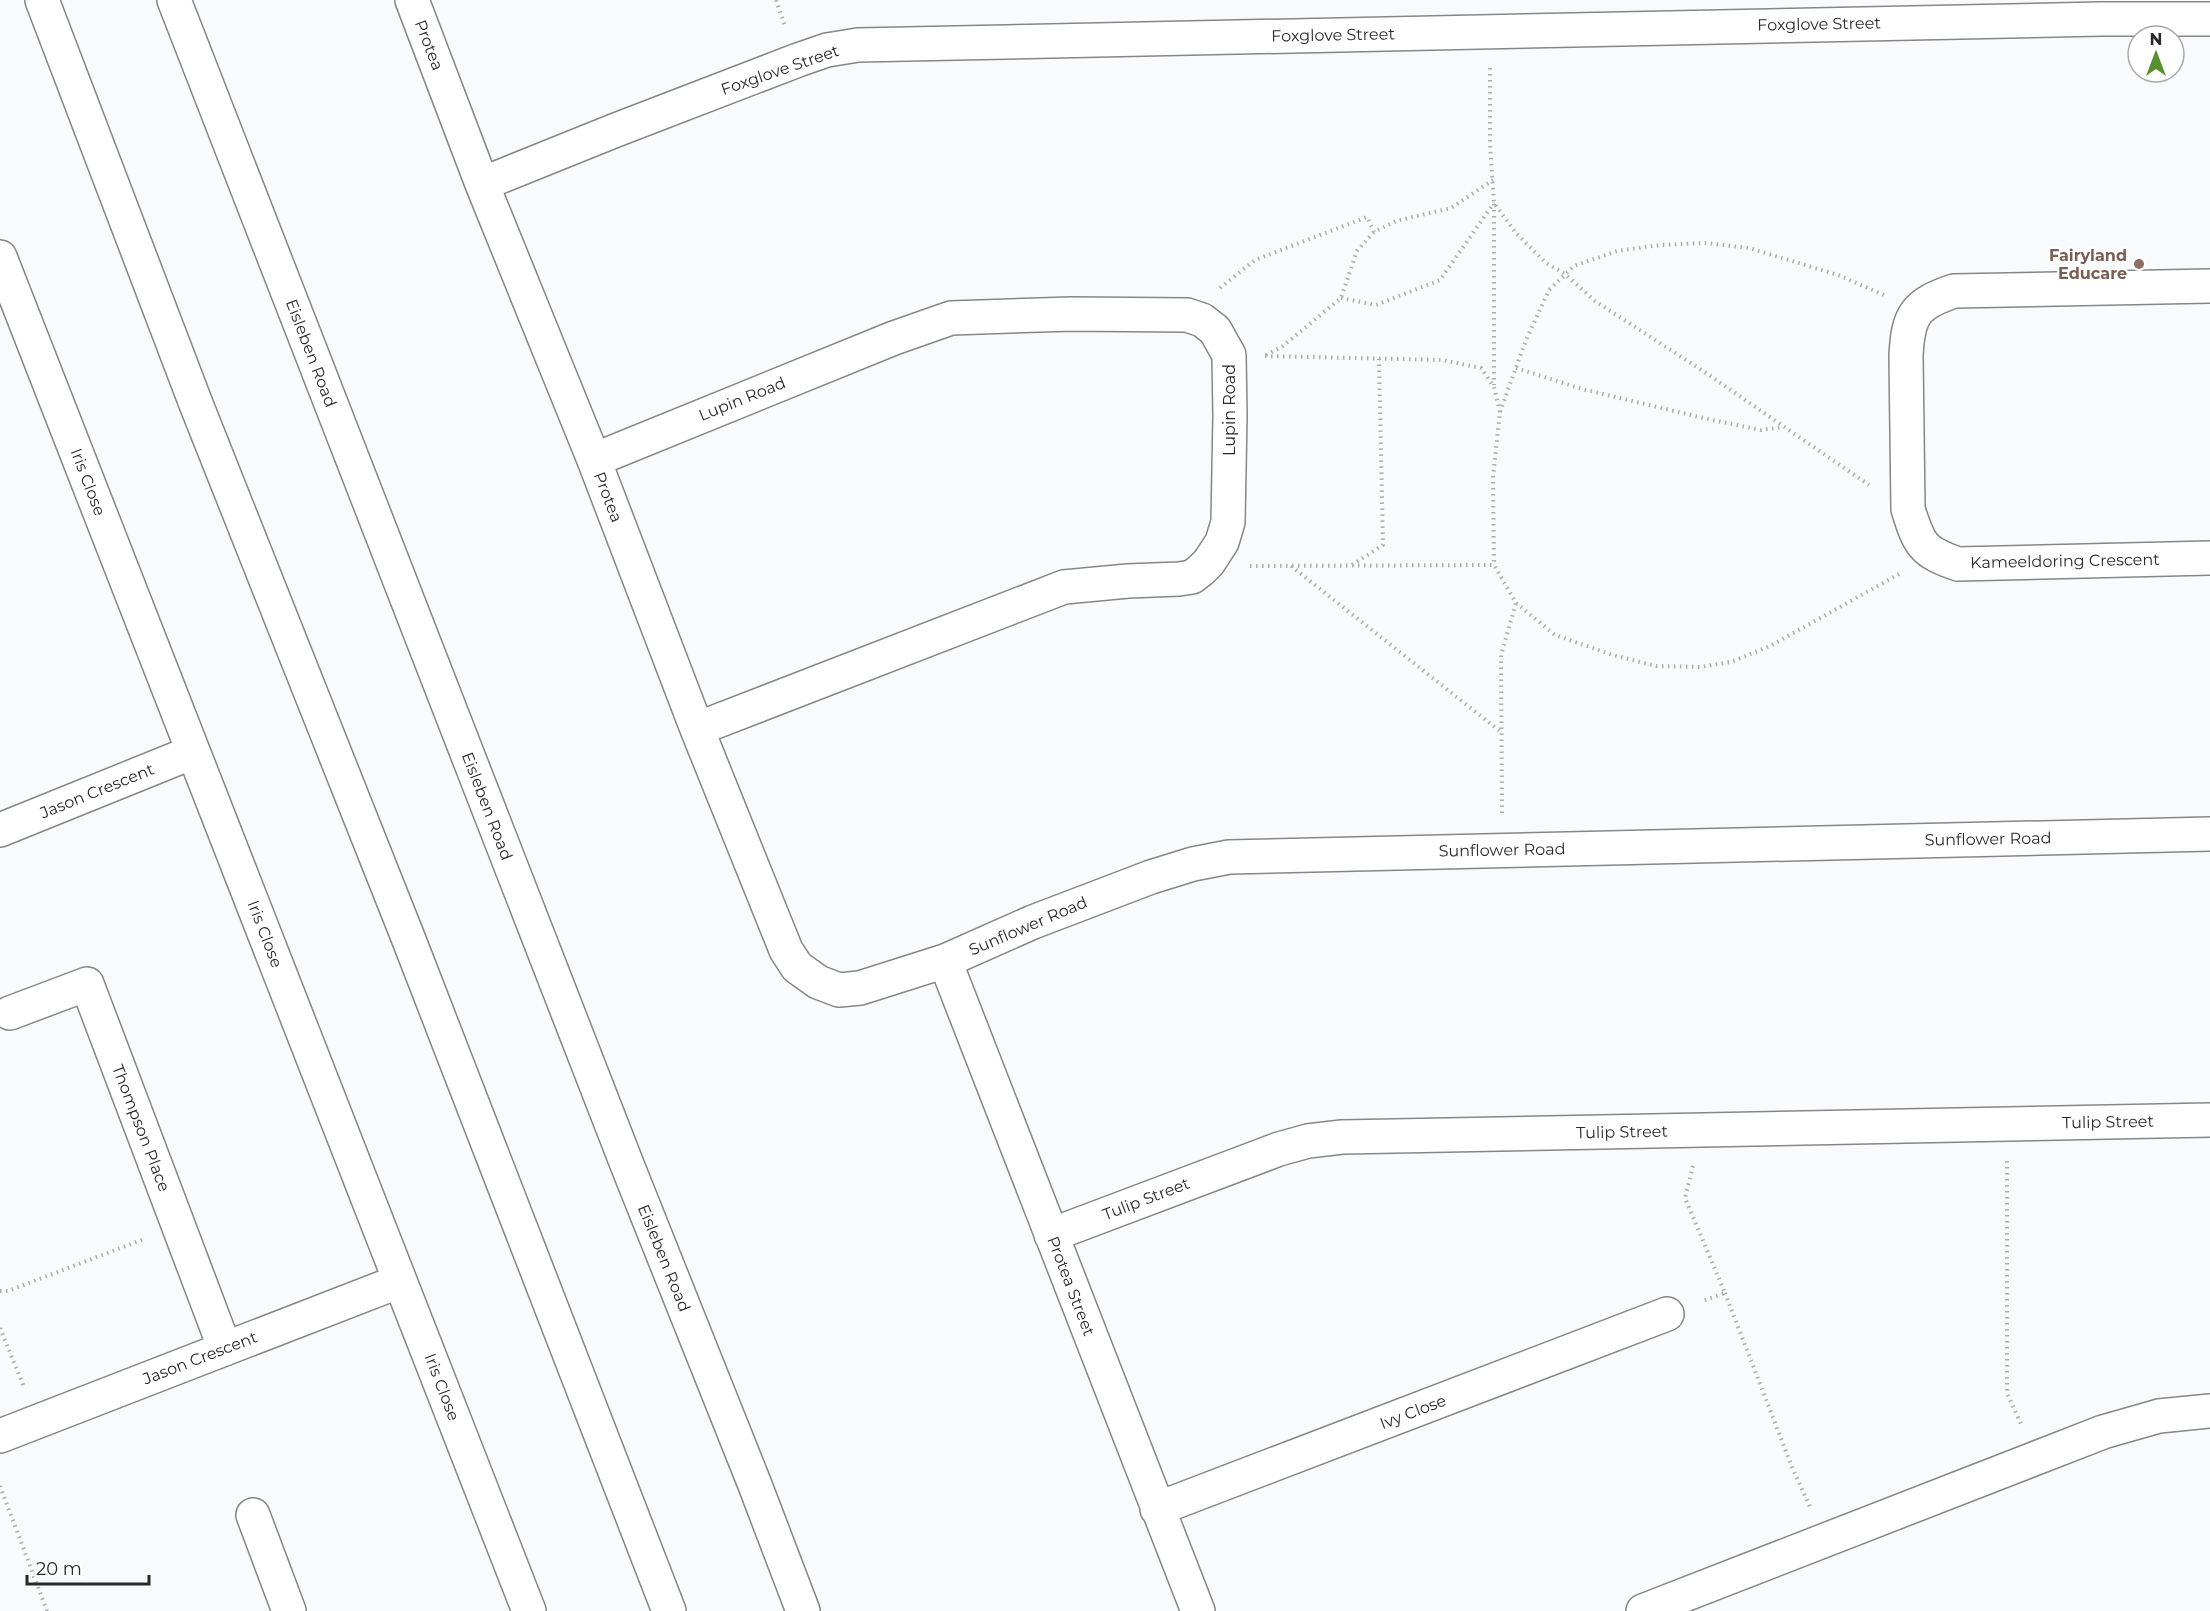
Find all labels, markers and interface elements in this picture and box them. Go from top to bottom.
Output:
street label: Foxglove Street [1757,13,1881,35]
street label: Protea [411,17,447,73]
street label: Foxglove Street [1271,24,1395,46]
north arrow [2126,24,2186,84]
text: N [2150,30,2162,49]
street label: Foxglove Street [718,41,842,99]
place label: Fairyland Educare [2049,246,2127,283]
marker: Fairyland Educare [2132,257,2146,271]
street label: Eisleben Road [282,296,340,410]
street label: Lupin Road [1220,364,1239,456]
street label: Lupin Road [696,373,788,425]
street label: Iris Close [66,446,110,518]
street label: Protea [590,469,626,525]
street label: Kameeldoring Crescent [1970,550,2160,572]
street label: Eisleben Road [458,749,516,863]
street label: Jason Crescent [36,759,157,823]
street label: Sunflower Road [1924,828,2052,850]
street label: Sunflower Road [1438,839,1566,861]
street label: Sunflower Road [966,892,1090,960]
street label: Iris Close [243,898,287,970]
street label: Thompson Place [108,1062,174,1194]
street label: Tulip Street [2062,1112,2155,1132]
street label: Tulip Street [1576,1122,1669,1142]
street label: Tulip Street [1100,1174,1193,1224]
street label: Eisleben Road [634,1202,694,1314]
street label: Protea Street [1043,1234,1099,1339]
street label: Jason Crescent [139,1327,260,1389]
street label: Iris Close [420,1351,464,1423]
street label: Ivy Close [1377,1391,1449,1433]
scale bar [27,1548,148,1586]
text: 20 m [36,1558,82,1580]

